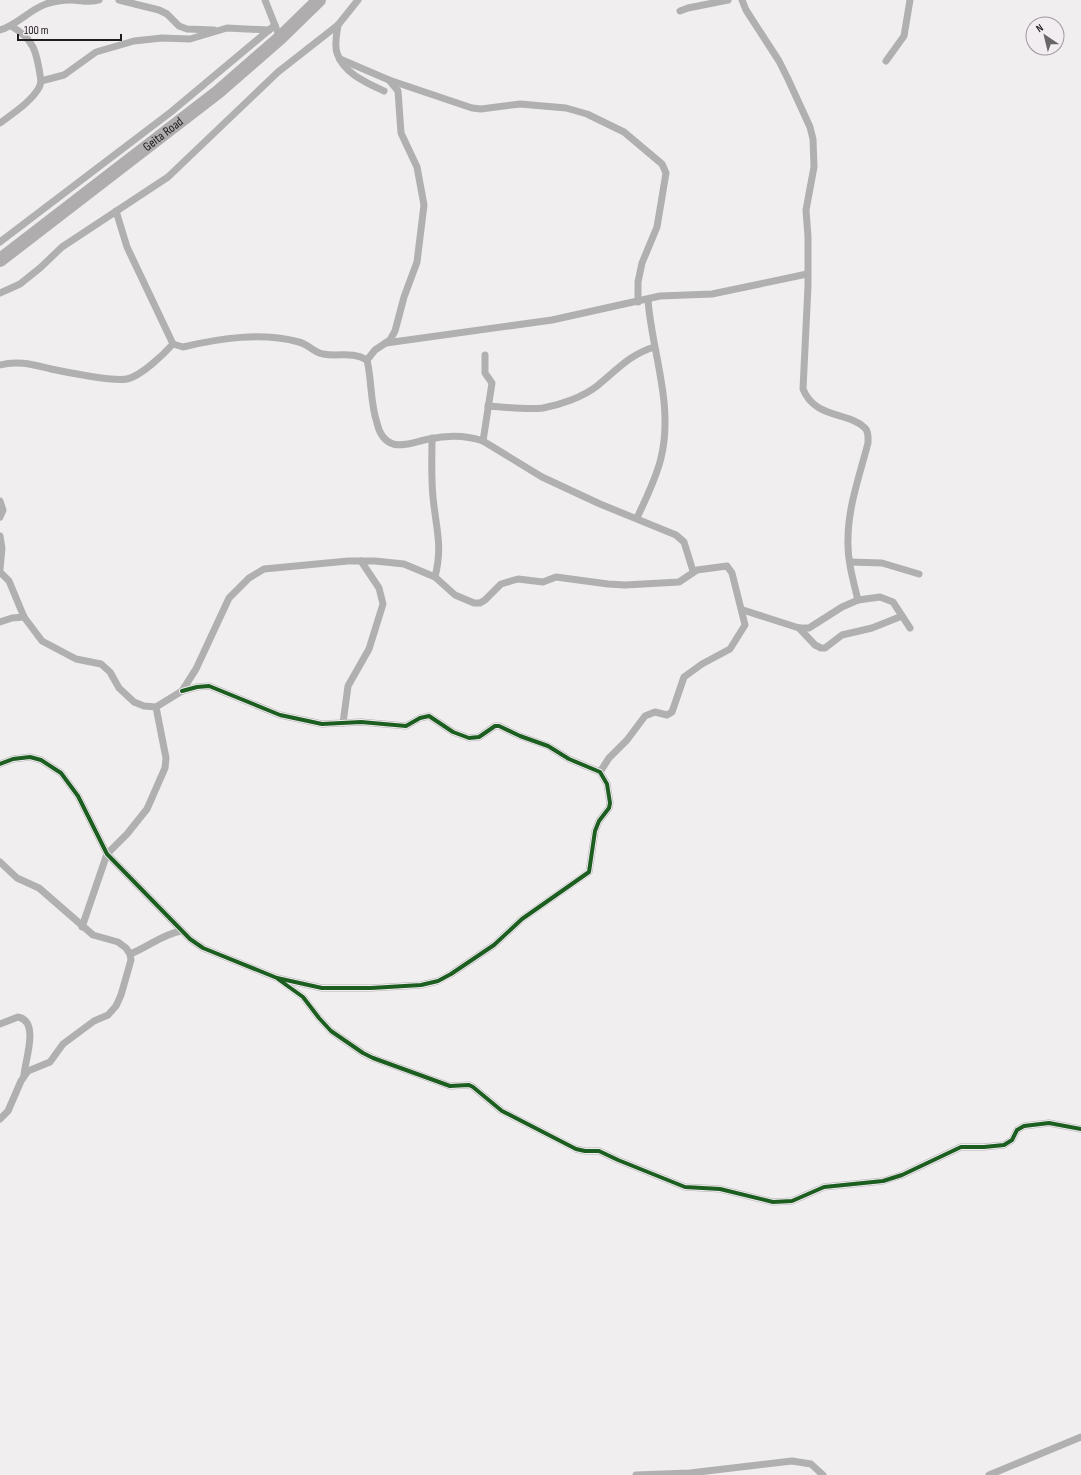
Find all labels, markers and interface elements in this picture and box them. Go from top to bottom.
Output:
scale bar [18,16,121,42]
north arrow [1025,16,1065,56]
text: N [1033,21,1046,35]
text: 100 m [24,23,49,38]
street label: Geita Road [140,114,187,155]

